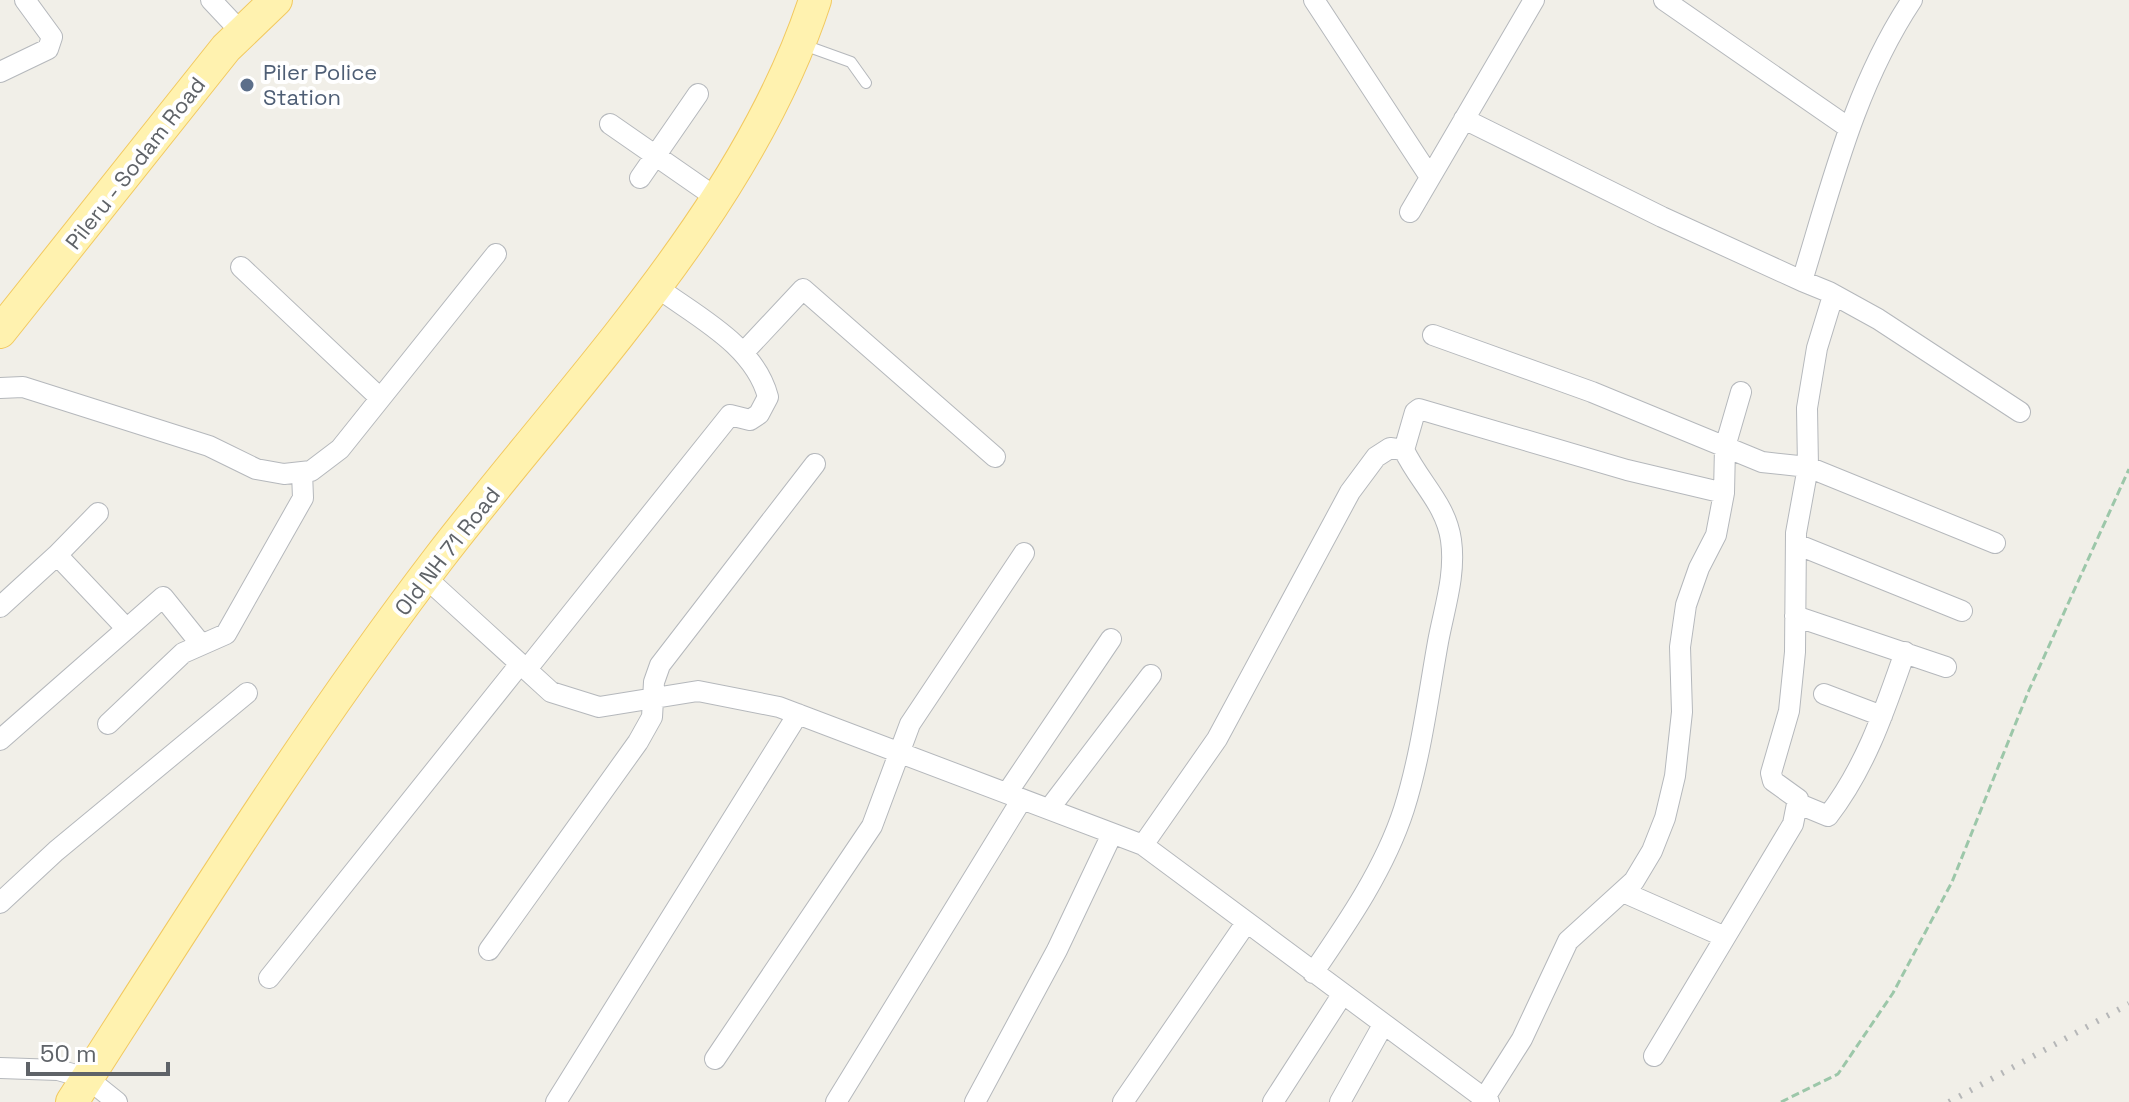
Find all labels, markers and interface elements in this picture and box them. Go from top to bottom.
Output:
place label: Piler Police Station [263,58,377,111]
street label: Pileru - Sodam Road [59,71,211,255]
marker: Piler Police Station [238,76,256,94]
street label: Old NH 71 Road [388,481,506,621]
scale bar [28,1026,168,1076]
text: 50 m [40,1038,97,1069]

